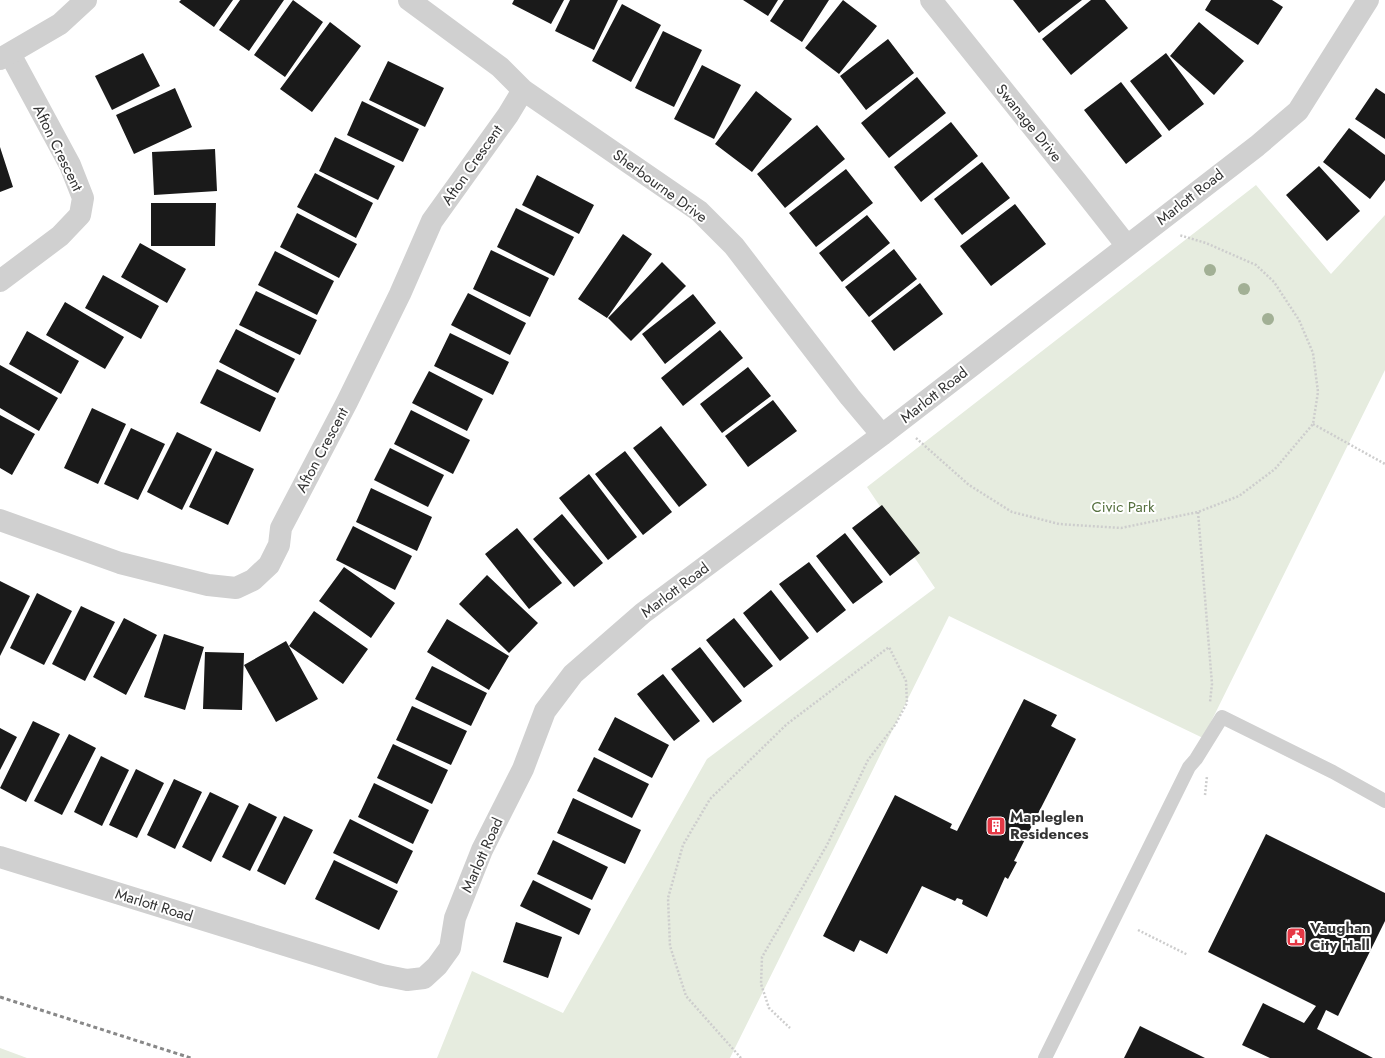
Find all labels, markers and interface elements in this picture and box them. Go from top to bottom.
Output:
street label: Swanage Drive [991,79,1068,167]
street label: Afton Crescent [28,101,89,195]
street label: Afton Crescent [436,120,508,210]
street label: Sherbourne Drive [608,144,712,228]
street label: Marlott Road [1152,164,1228,230]
street label: Marlott Road [896,362,972,428]
street label: Afton Crescent [290,403,354,497]
park label: Civic Park [1091,496,1155,518]
street label: Marlott Road [636,557,714,623]
place label: Mapleglen Residences [1010,806,1089,845]
street label: Marlott Road [456,814,508,896]
building icon: Mapleglen Residences [985,815,1007,837]
street label: Marlott Road [112,883,196,927]
place label: Vaughan City Hall [1309,917,1371,956]
public building icon: Vaughan City Hall [1285,926,1307,948]

